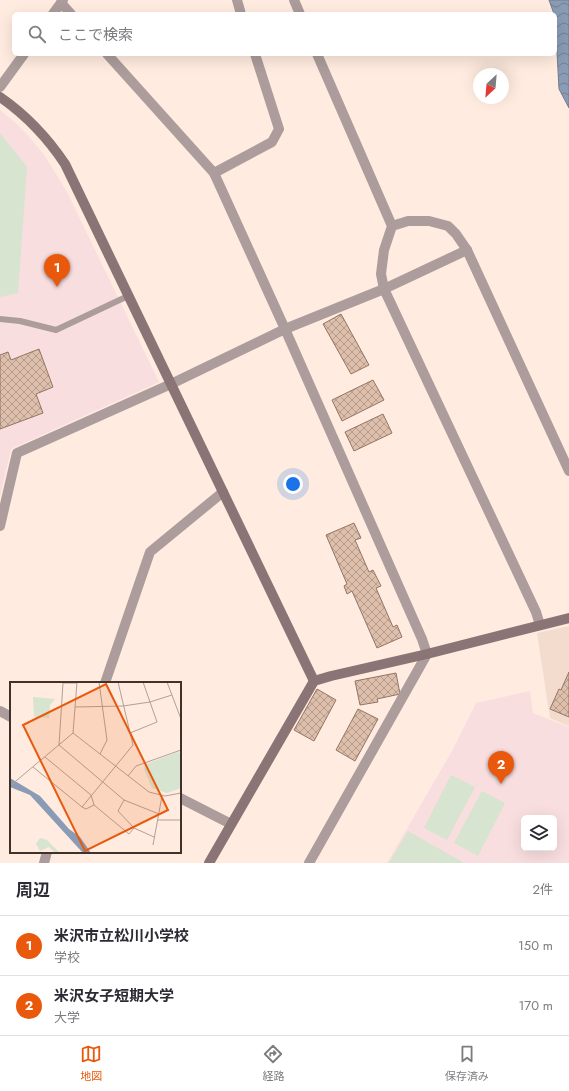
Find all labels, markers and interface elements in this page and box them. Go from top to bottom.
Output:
search box [12,12,557,56]
icon: search [26,23,48,45]
text: ここで検索 [58,24,133,46]
north arrow [473,68,509,104]
pin: 1 [44,254,70,287]
your location [283,474,303,494]
inset map [10,682,181,853]
pin: 2 [488,751,514,784]
map controls [521,815,557,851]
button: layers [521,815,557,851]
text: 周辺 [16,878,50,902]
text: 2件 [533,880,553,899]
text: 米沢市立松川小学校 [54,925,189,947]
text: 1 [26,936,32,955]
text: 150 m [518,936,553,955]
text: 学校 [54,948,80,967]
text: 米沢女子短期大学 [54,985,174,1007]
text: 2 [25,996,33,1015]
text: 170 m [518,996,553,1015]
text: 大学 [54,1008,80,1027]
tab: 地図 [80,1043,102,1084]
tab: 経路 [262,1043,284,1084]
tab: 保存済み [445,1043,489,1084]

